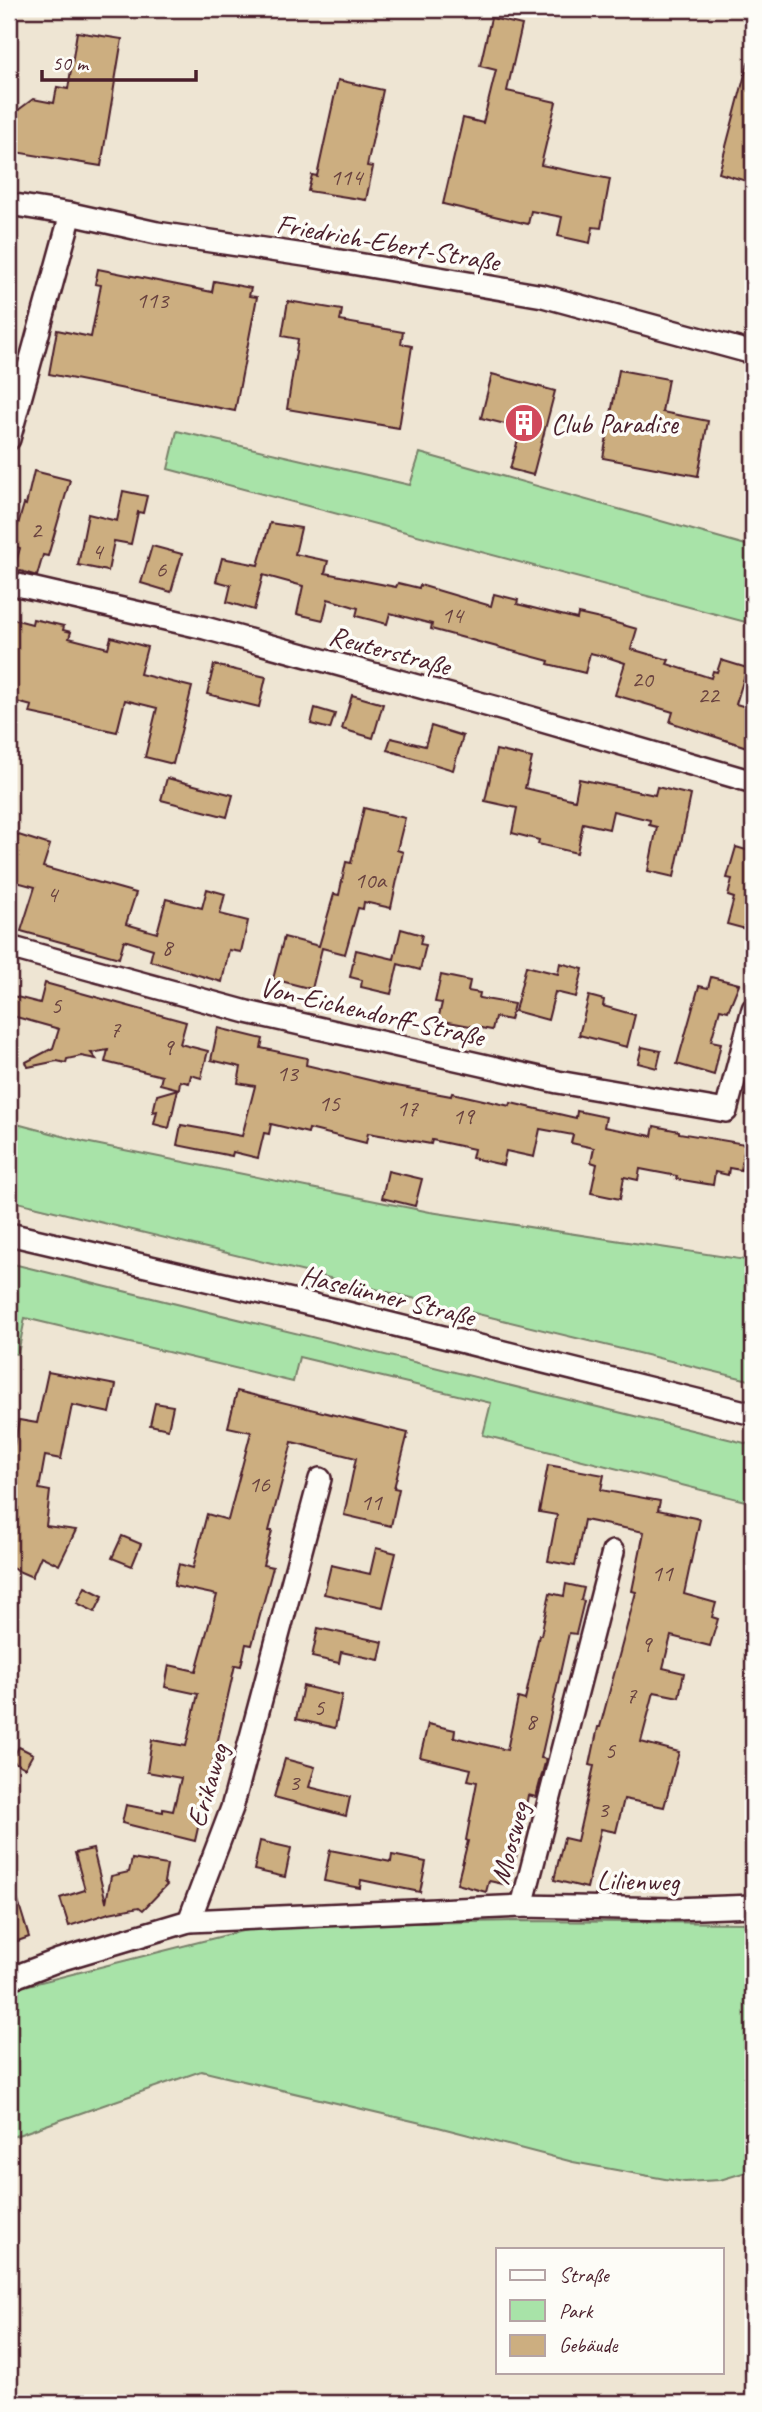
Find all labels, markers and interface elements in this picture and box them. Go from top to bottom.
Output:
scale bar [42,38,196,82]
text: 50 m [52,50,90,76]
house number: 114 [330,162,364,192]
street label: Friedrich-Ebert-Straße [274,206,504,280]
house number: 113 [136,285,170,315]
building icon: Club Paradise [503,402,545,444]
place label: Club Paradise [551,406,680,441]
house number: 2 [31,515,44,545]
house number: 4 [92,536,105,566]
house number: 6 [156,554,168,584]
house number: 14 [441,600,465,630]
street label: Reuterstraße [325,618,456,684]
house number: 20 [631,664,655,694]
house number: 22 [697,680,721,710]
house number: 10a [354,865,388,895]
house number: 4 [47,879,60,909]
house number: 8 [162,932,175,962]
street label: Von-Eichendorff-Straße [256,969,489,1055]
house number: 5 [51,990,63,1020]
house number: 7 [110,1014,122,1044]
house number: 9 [163,1032,176,1062]
house number: 13 [276,1058,300,1088]
house number: 15 [318,1088,341,1118]
house number: 17 [396,1093,419,1123]
house number: 19 [452,1101,476,1131]
street label: Haselünner Straße [297,1257,480,1334]
house number: 16 [248,1469,271,1499]
house number: 11 [360,1487,383,1517]
house number: 11 [651,1558,674,1588]
house number: 9 [641,1629,654,1659]
house number: 7 [626,1680,638,1710]
house number: 5 [314,1692,326,1722]
house number: 8 [526,1706,539,1736]
house number: 5 [605,1735,617,1765]
street label: Erikaweg [178,1738,237,1831]
house number: 3 [289,1767,302,1797]
house number: 3 [598,1794,611,1824]
street label: Moosweg [482,1797,538,1888]
street label: Lilienweg [596,1862,681,1899]
legend [496,2248,724,2374]
text: Straße [559,2262,611,2288]
text: Park [559,2298,594,2324]
text: Gebäude [559,2332,618,2358]

